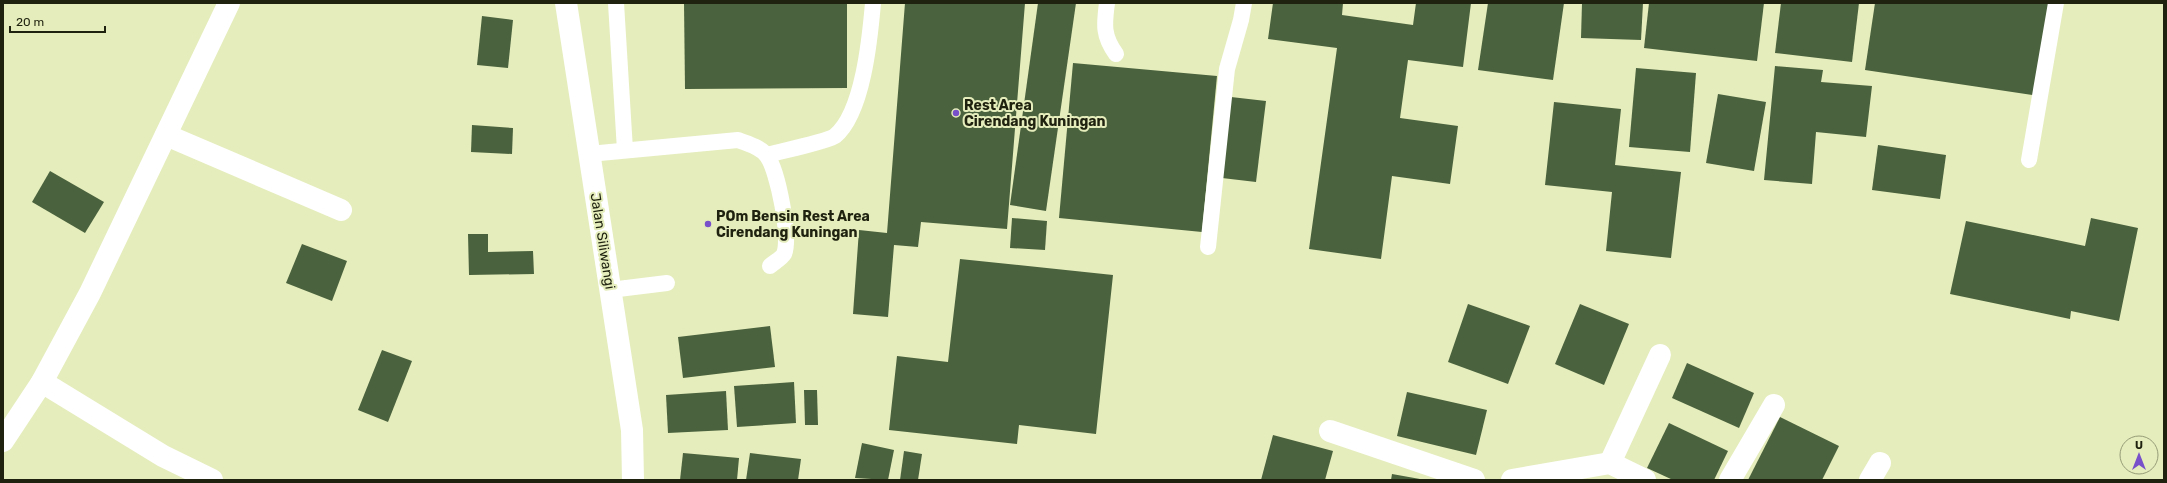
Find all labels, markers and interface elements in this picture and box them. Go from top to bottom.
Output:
scale bar [10,8,105,34]
text: 20 m [16,15,44,29]
place label: Rest Area Cirendang Kuningan [964,97,1106,130]
marker: Rest Area Cirendang Kuningan [951,108,961,118]
street label: Jalan Siliwangi [586,192,619,291]
place label: POm Bensin Rest Area Cirendang Kuningan [716,208,870,241]
marker: POm Bensin Rest Area Cirendang Kuningan [703,219,713,229]
north arrow [2119,435,2159,475]
text: U [2135,439,2143,452]

